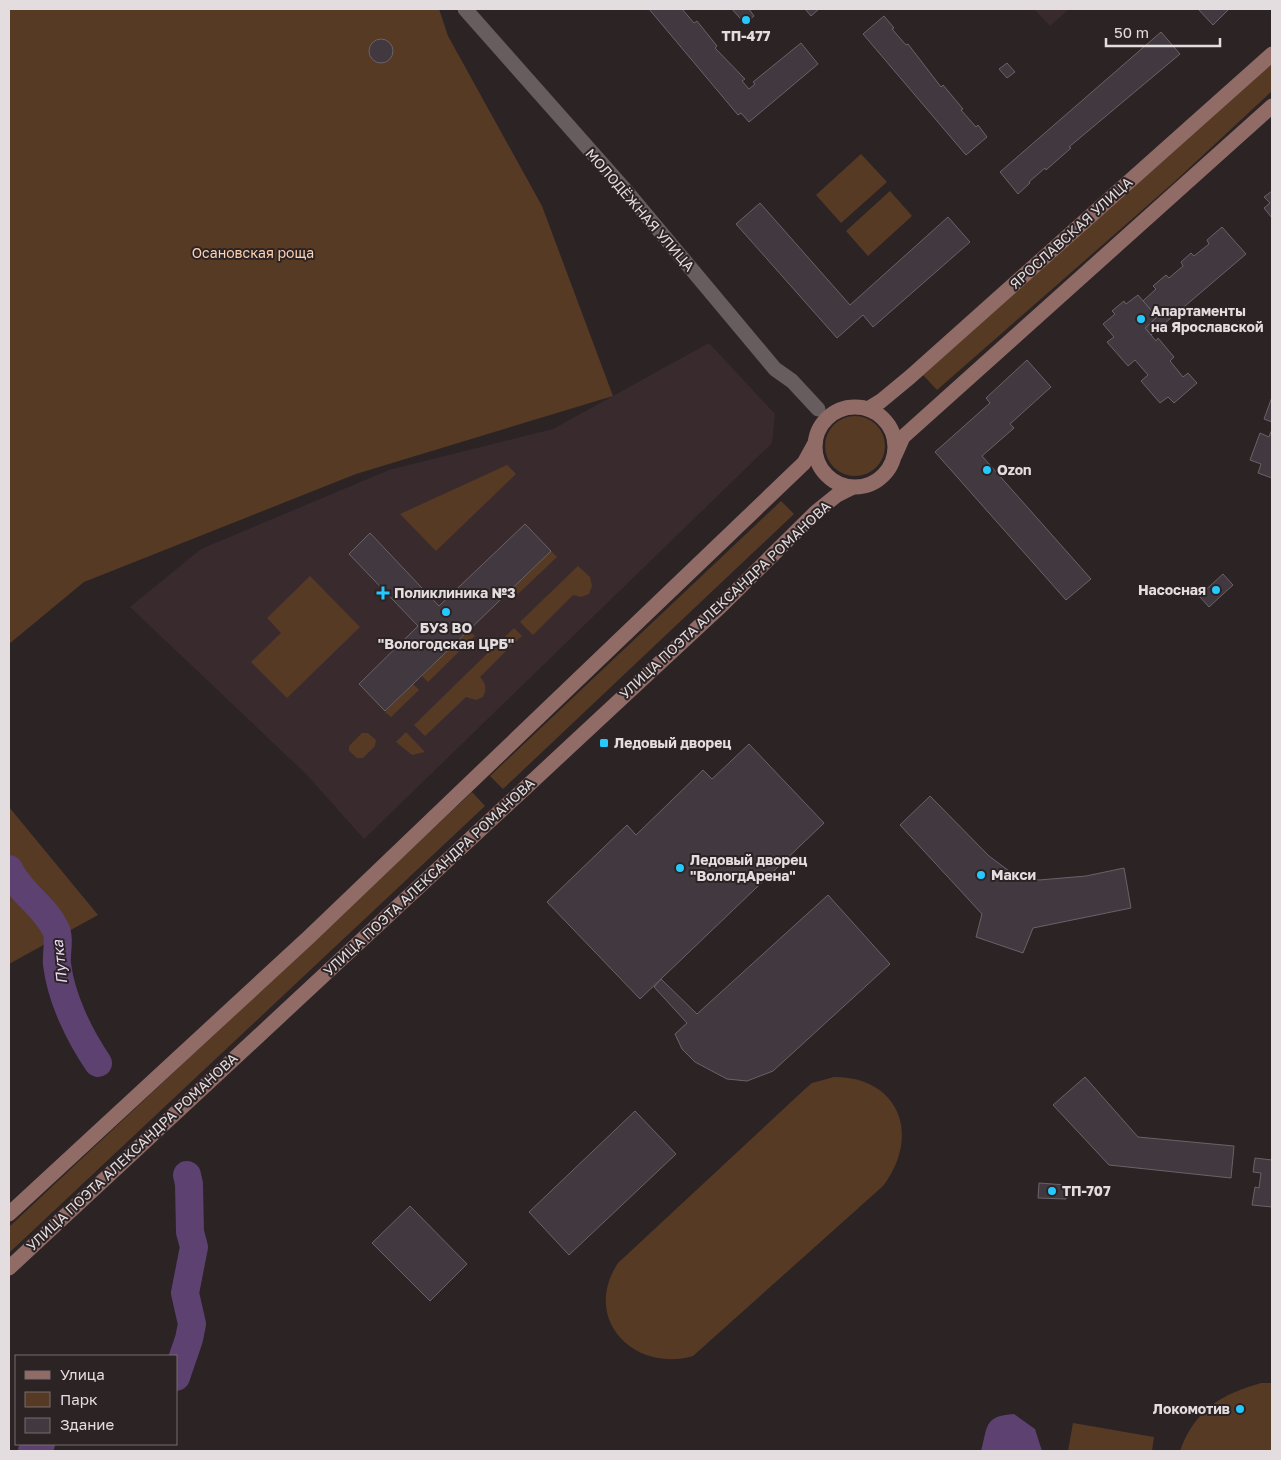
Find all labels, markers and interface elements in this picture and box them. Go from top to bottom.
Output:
marker: ТП-477 [740,14,752,26]
scale bar [1106,15,1220,47]
text: 50 m [1114,23,1149,41]
place label: ТП-477 [722,27,771,44]
street label: МОЛОДЁЖНАЯ УЛИЦА [582,145,699,275]
street label: ЯРОСЛАВСКАЯ УЛИЦА [1006,173,1136,292]
park label: Осановская роща [192,244,314,261]
place label: Апартаменты на Ярославской [1151,302,1263,335]
marker: Апартаменты на Ярославской [1135,313,1147,325]
place label: Ozon [997,461,1032,478]
marker: Ozon [981,464,993,476]
street label: УЛИЦА ПОЭТА АЛЕКСАНДРА РОМАНОВА [616,497,834,702]
place label: Насосная [1138,581,1206,598]
place label: Поликлиника №3 [394,584,516,601]
marker: Насосная [1210,584,1222,596]
marker: Поликлиника №3 [376,586,390,600]
marker: БУЗ ВО "Вологодская ЦРБ" [440,606,452,618]
place label: БУЗ ВО "Вологодская ЦРБ" [378,619,514,652]
place label: Ледовый дворец [614,734,731,751]
marker: Ледовый дворец [598,737,610,749]
street label: УЛИЦА ПОЭТА АЛЕКСАНДРА РОМАНОВА [320,774,538,979]
place label: Ледовый дворец "ВологдАрена" [690,851,807,884]
marker: Ледовый дворец "ВологдАрена" [674,862,686,874]
place label: Макси [991,866,1036,883]
marker: Макси [975,869,987,881]
water label: Путка [48,939,71,985]
street label: УЛИЦА ПОЭТА АЛЕКСАНДРА РОМАНОВА [23,1049,241,1254]
place label: ТП-707 [1062,1182,1111,1199]
marker: ТП-707 [1046,1185,1058,1197]
legend [15,1355,178,1445]
text: Улица [60,1365,105,1383]
text: Парк [60,1390,98,1408]
place label: Локомотив [1153,1400,1230,1417]
marker: Локомотив [1234,1403,1246,1415]
text: Здание [60,1415,114,1433]

